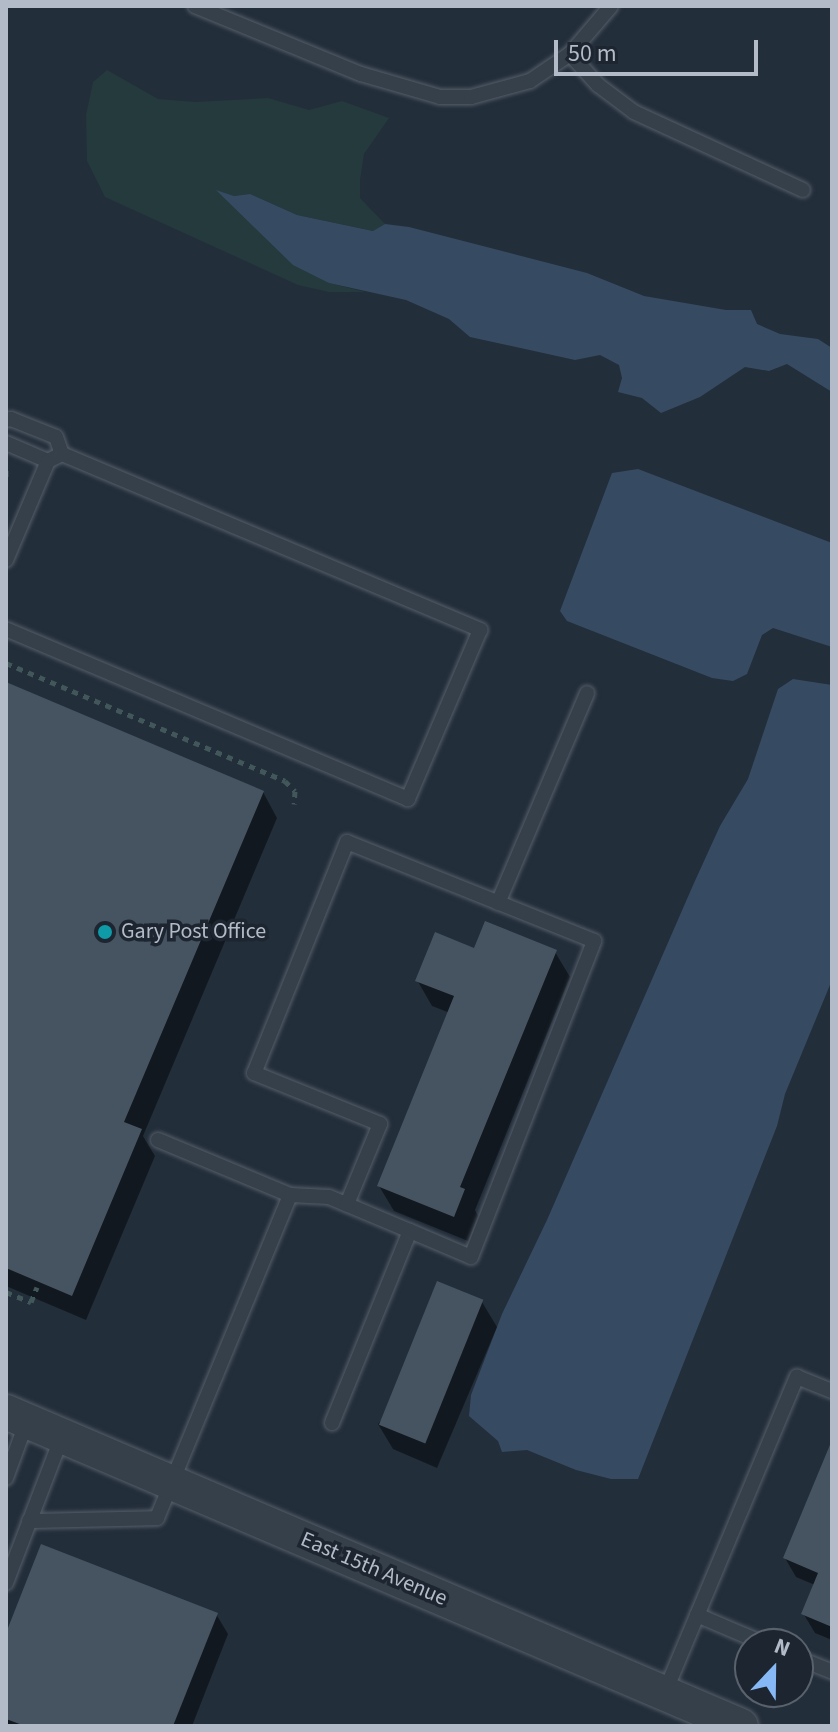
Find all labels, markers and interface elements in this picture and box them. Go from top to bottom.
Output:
scale bar [558,24,762,74]
text: 50 m [568,36,617,71]
place label: Gary Post Office [121,919,266,945]
marker: Gary Post Office [96,923,114,941]
street label: East 15th Avenue [297,1526,451,1612]
north arrow [734,1628,814,1708]
text: N [769,1630,795,1665]

